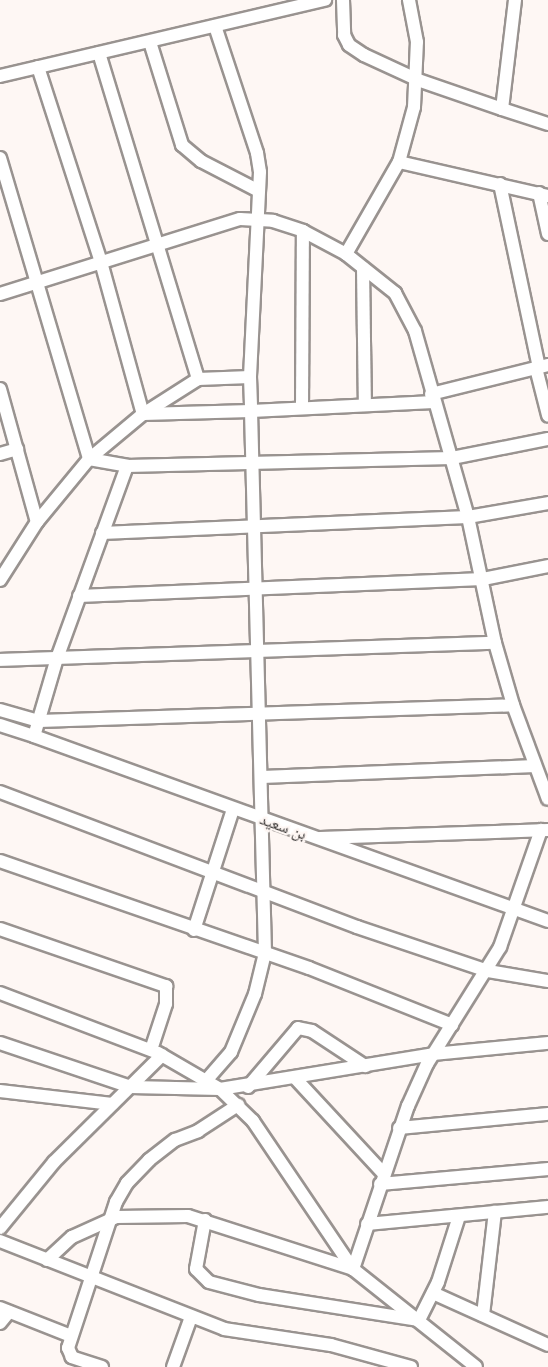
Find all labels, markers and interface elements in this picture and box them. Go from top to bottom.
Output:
street label: بن سعيد [257,810,309,844]

